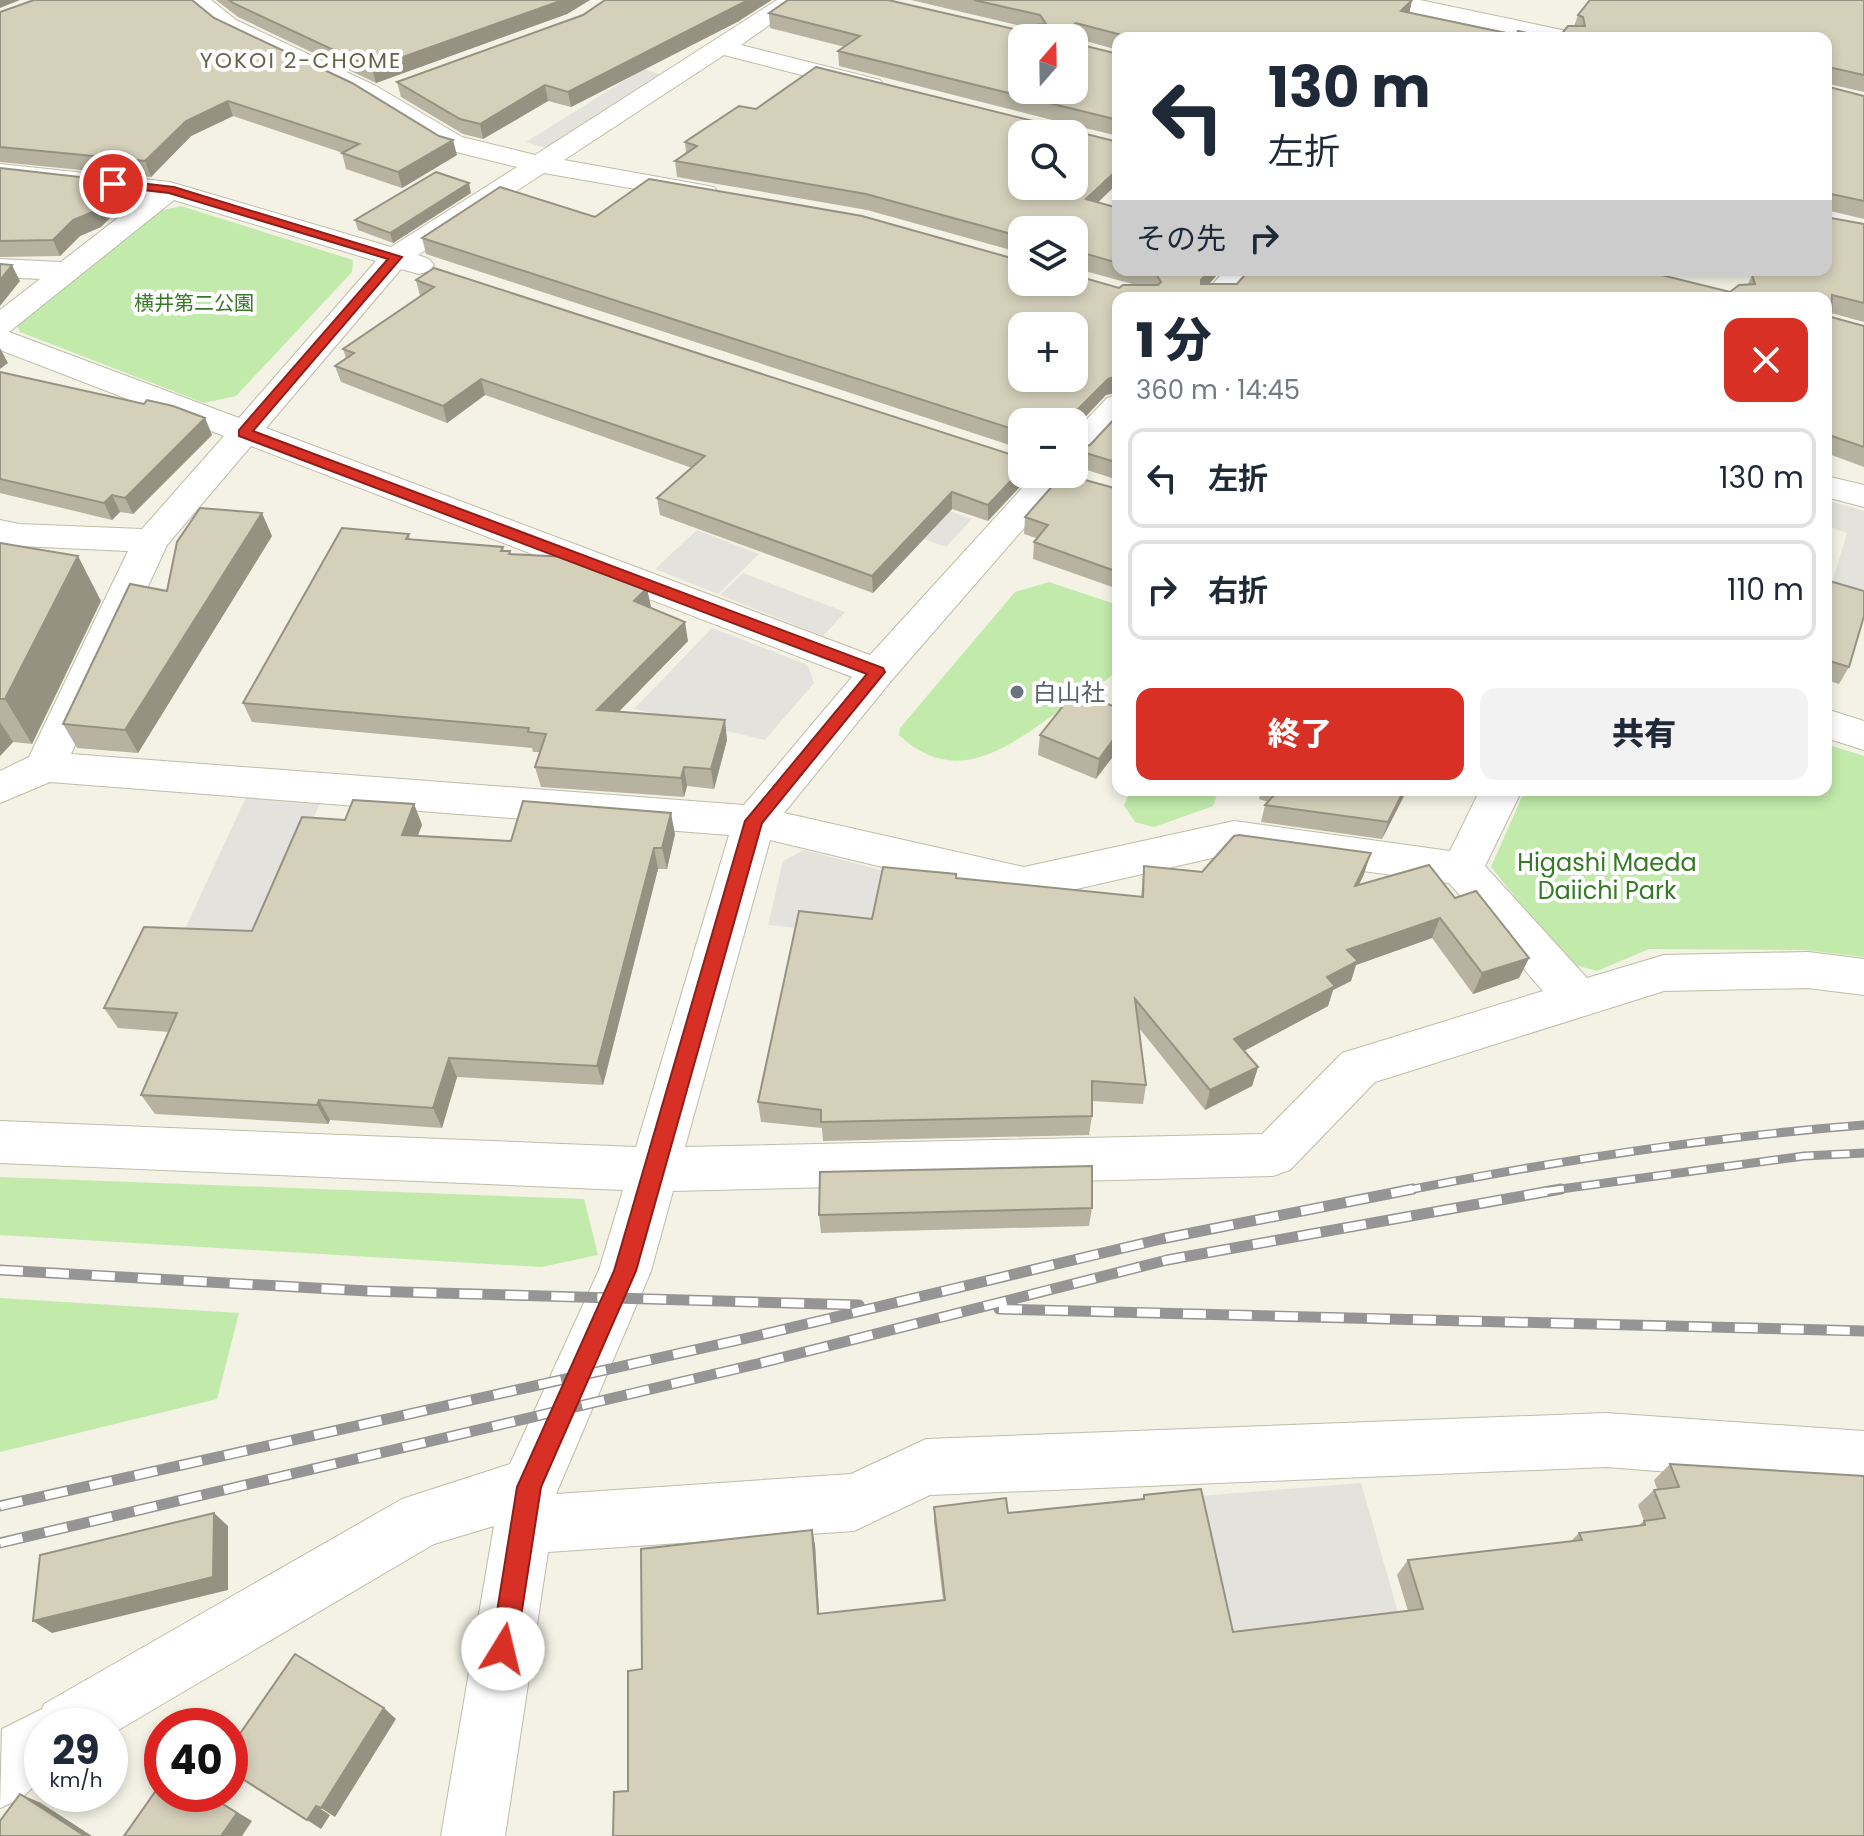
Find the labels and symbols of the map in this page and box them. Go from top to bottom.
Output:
north arrow [1008,24,1088,104]
district label: YOKOI 2-CHOME [200,45,402,76]
pin [79,150,147,218]
park label: 横井第二公園 [134,289,254,317]
place label: 白山社 [1033,676,1105,709]
marker: 白山社 [1008,683,1026,701]
park label: Higashi Maeda Daiichi Park [1517,846,1697,907]
position arrow [461,1607,545,1691]
speed limit sign: 40 [144,1708,248,1812]

